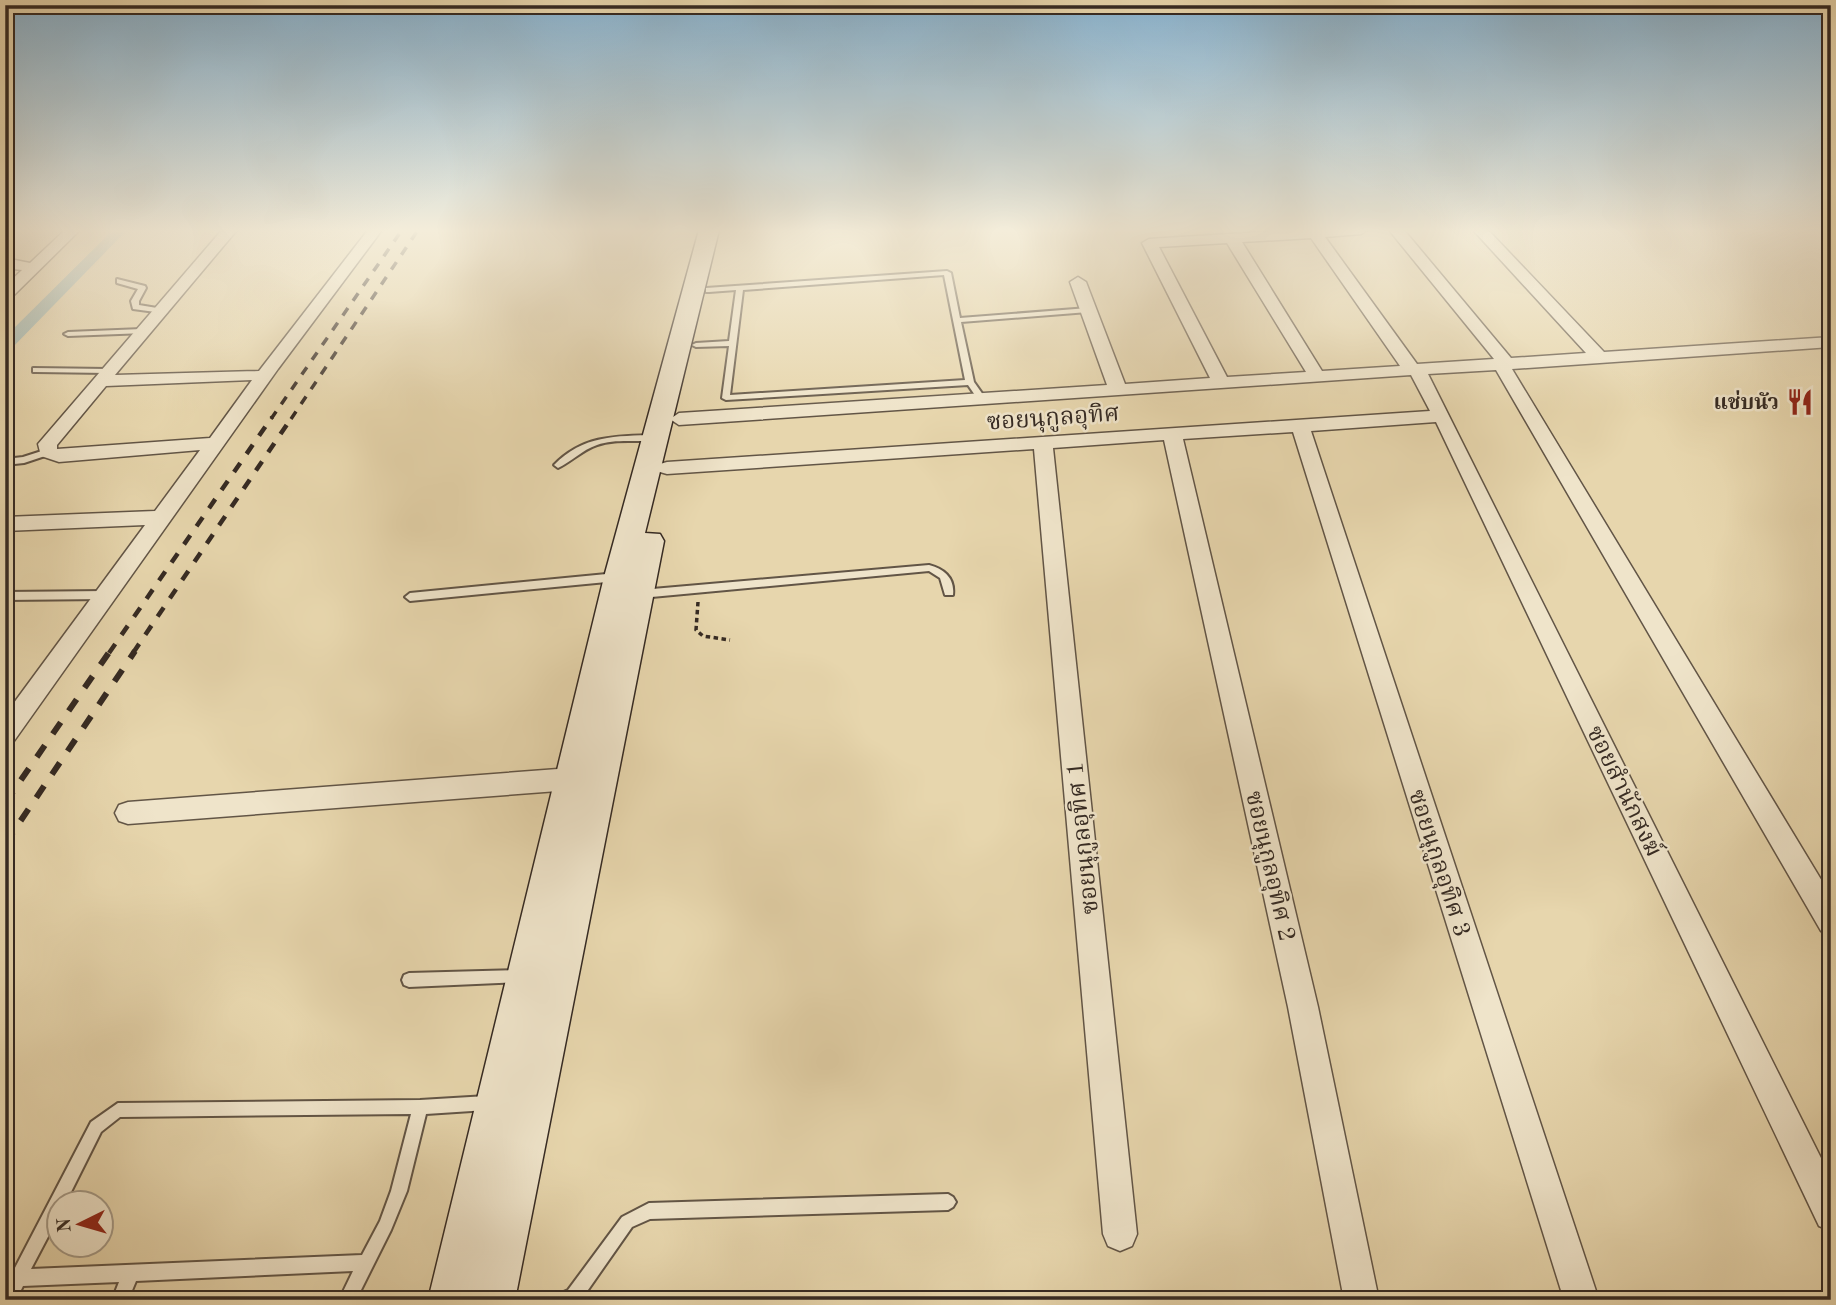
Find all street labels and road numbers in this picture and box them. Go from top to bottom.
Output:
street label: ซอยนุกูลอุทิศ [986,400,1120,437]
street label: ซอยสำนักสงฆ์ [1581,720,1671,861]
street label: ซอยนุกูลอุทิศ 1 [1062,760,1105,916]
street label: ซอยนุกูลอุทิศ 3 [1402,786,1475,941]
street label: ซอยนุกูลอุทิศ 2 [1239,788,1300,944]

